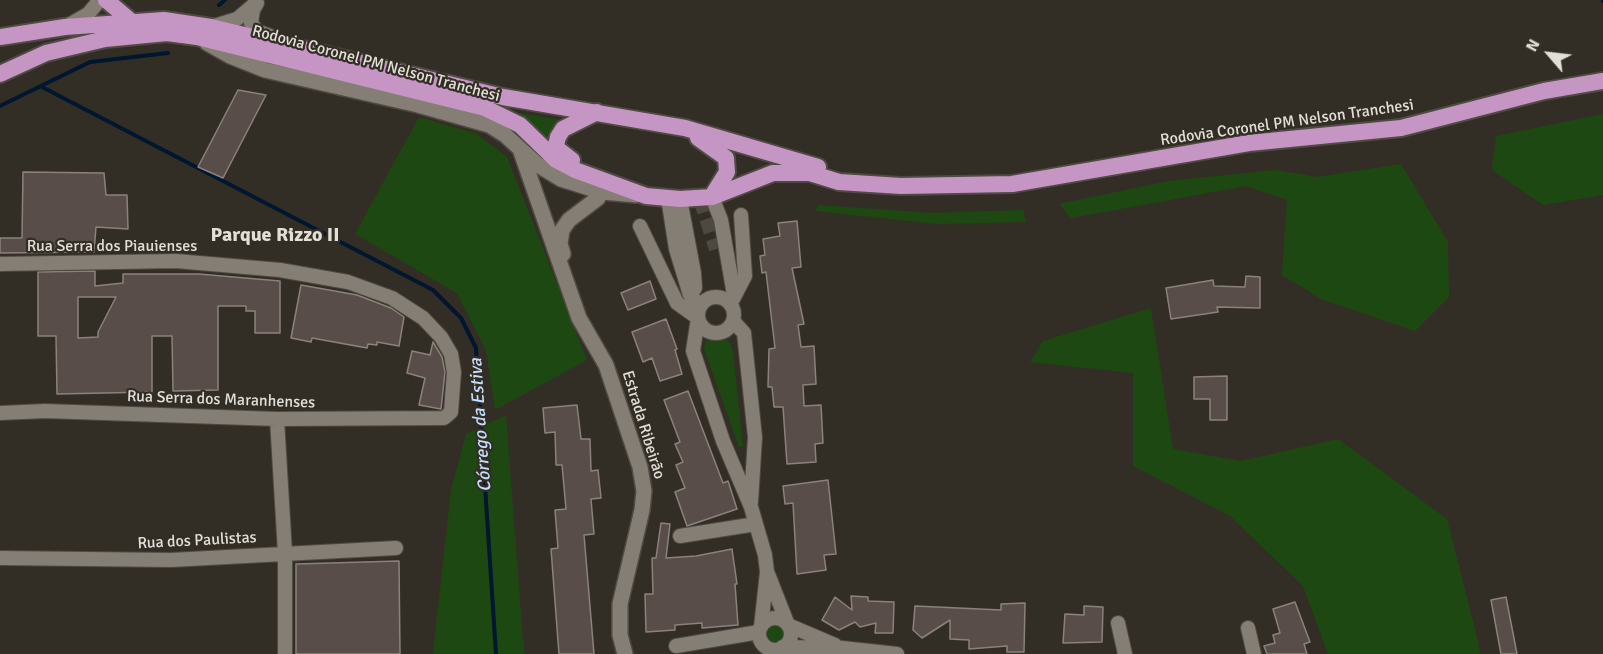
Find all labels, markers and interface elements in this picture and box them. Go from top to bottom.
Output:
street label: Rodovia Coronel PM Nelson Tranchesi [250,22,502,106]
north arrow [1519,24,1579,84]
text: N [1522,36,1545,55]
street label: Rodovia Coronel PM Nelson Tranchesi [1159,96,1415,150]
district label: Parque Rizzo II [211,224,339,248]
street label: Rua Serra dos Piauienses [27,237,197,257]
water label: Córrego da Estiva [466,357,496,493]
street label: Estrada Ribeirão [617,368,669,482]
street label: Rua Serra dos Maranhenses [127,387,315,413]
street label: Rua dos Paulistas [137,528,257,554]

